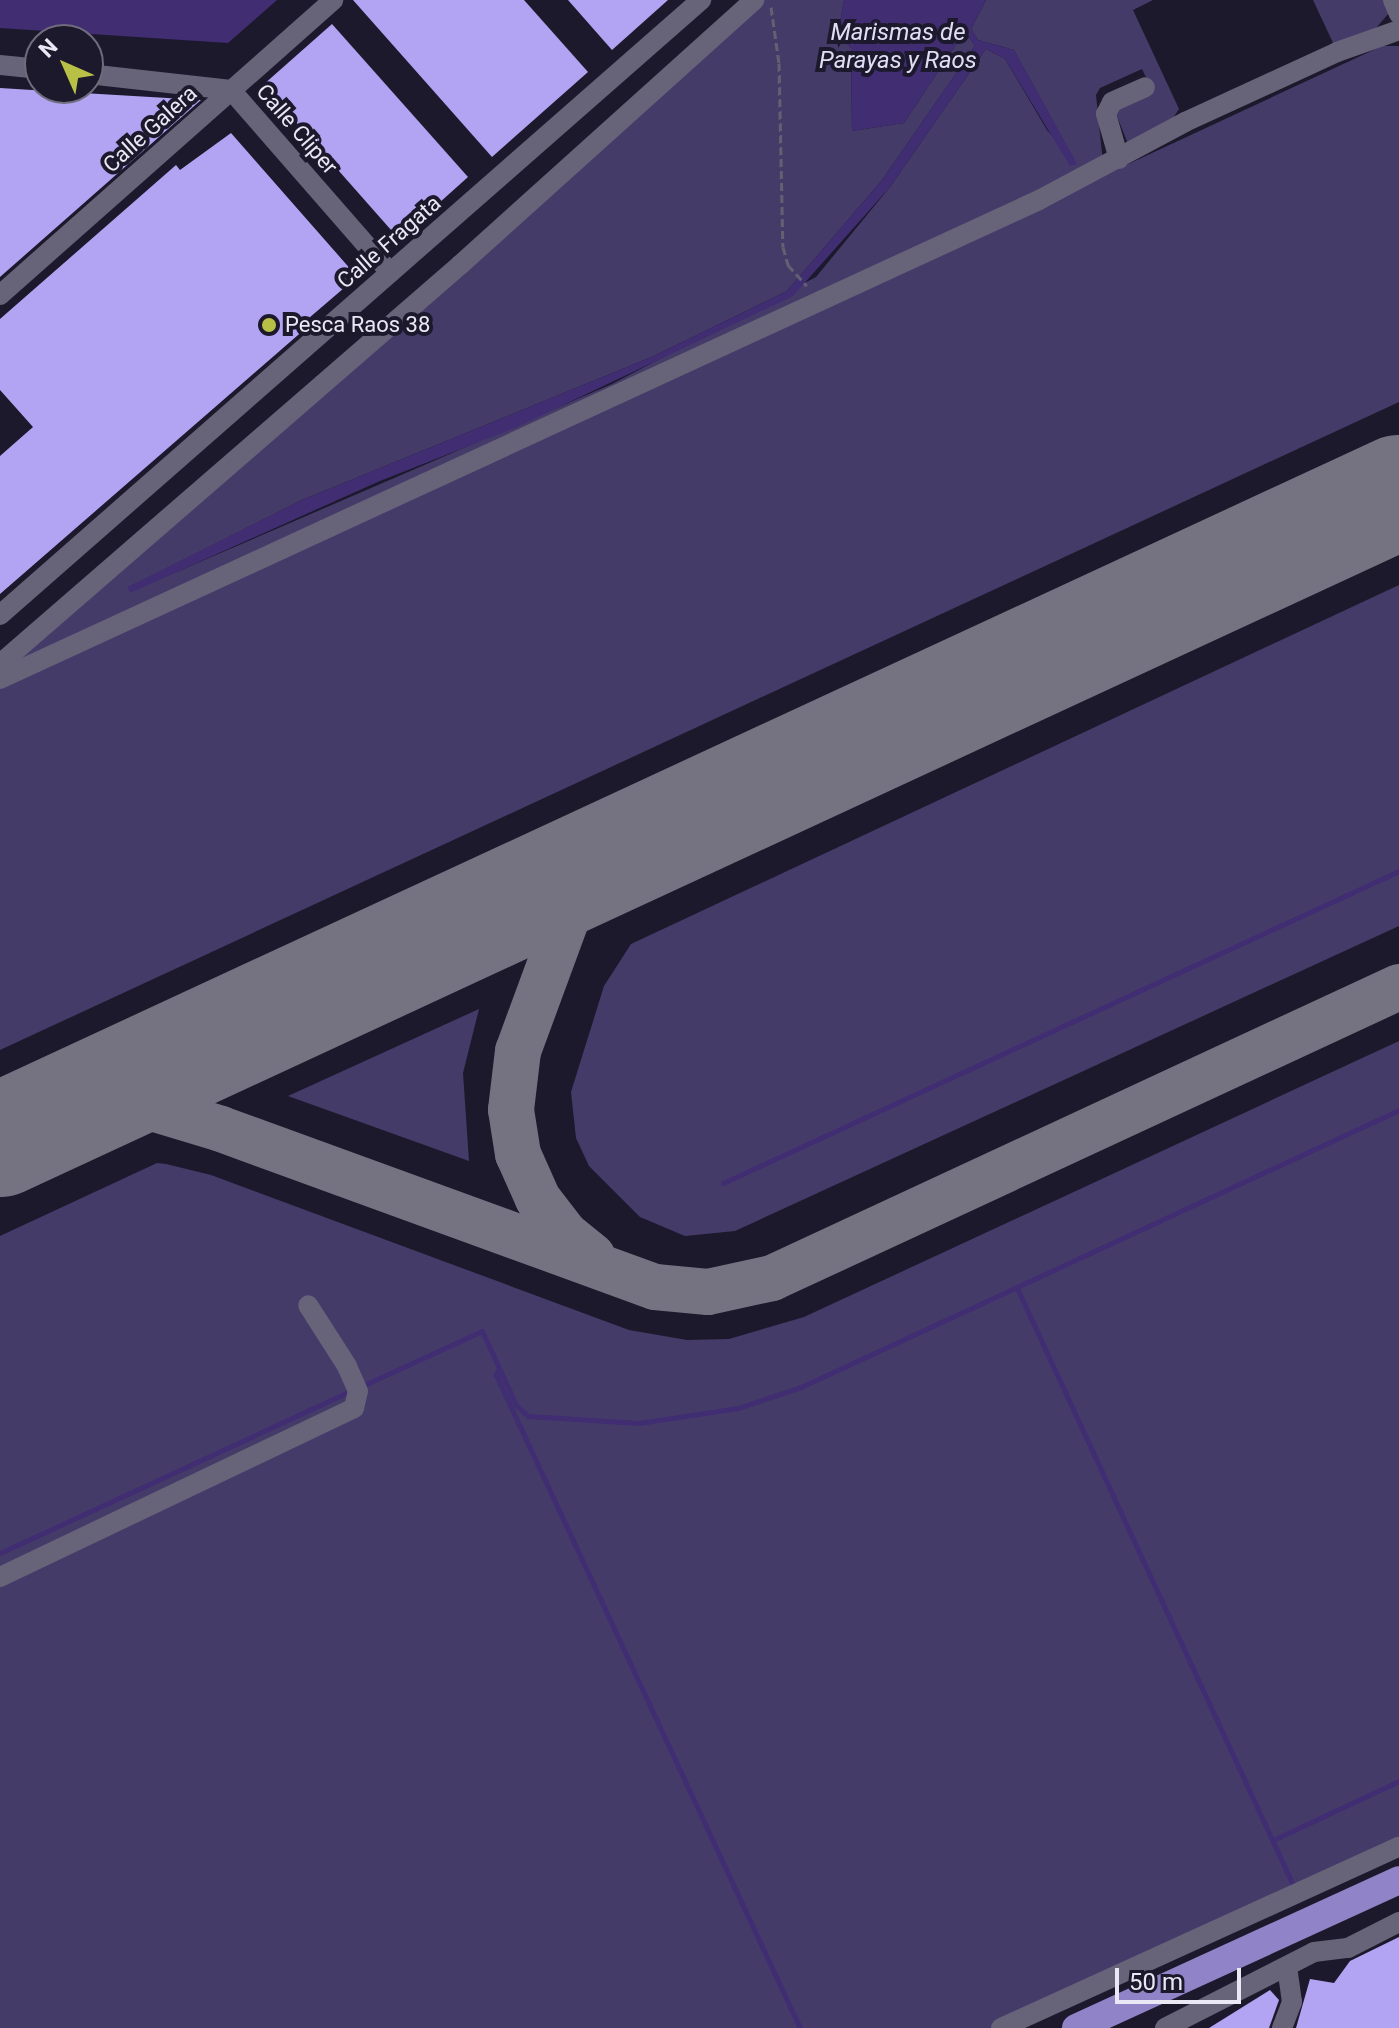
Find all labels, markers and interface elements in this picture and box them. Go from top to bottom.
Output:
water label: Marismas de Parayas y Raos [819,19,977,75]
north arrow [24,24,104,104]
text: N [34,34,62,62]
street label: Calle Cliper [251,79,343,179]
street label: Calle Galera [98,80,202,178]
street label: Calle Fragata [332,190,446,294]
place label: Pesca Raos 38 [285,312,430,338]
marker: Pesca Raos 38 [260,316,278,334]
scale bar [1119,1952,1245,2002]
text: 50 m [1129,1968,1183,1996]

